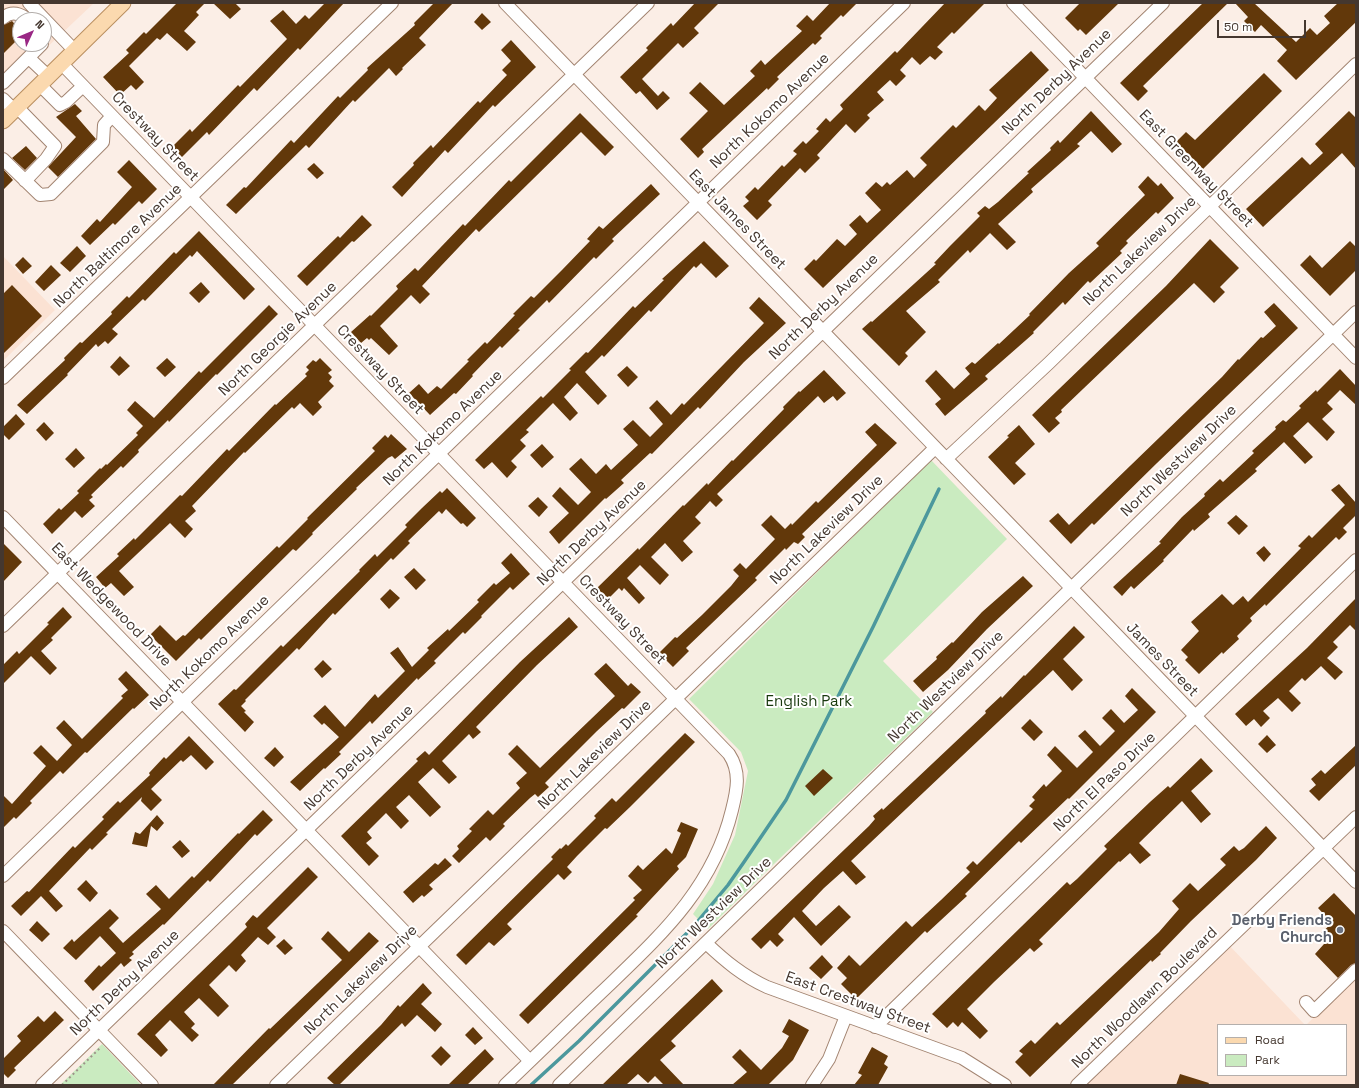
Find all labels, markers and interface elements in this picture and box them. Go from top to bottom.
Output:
north arrow [12,12,52,52]
scale bar [1219,12,1308,38]
text: N [32,17,48,32]
text: 50 m [1224,19,1252,35]
street label: North Derby Avenue [999,25,1115,139]
street label: North Kokomo Avenue [707,49,833,173]
street label: Crestway Street [108,88,202,186]
street label: East Greenway Street [1135,106,1257,232]
street label: East James Street [685,166,789,274]
street label: North Baltimore Avenue [50,180,186,312]
street label: North Lakeview Drive [1080,192,1200,310]
street label: North Derby Avenue [766,250,882,364]
street label: North Georgie Avenue [215,278,341,400]
street label: Crestway Street [333,321,427,419]
street label: North Kokomo Avenue [380,366,506,490]
street label: North Westview Drive [1118,401,1240,521]
street label: North Lakeview Drive [767,471,887,589]
street label: North Derby Avenue [534,476,650,590]
street label: East Wedgewood Drive [47,539,175,671]
street label: Crestway Street [575,571,669,669]
street label: North Kokomo Avenue [147,591,273,715]
street label: James Street [1122,619,1202,701]
street label: North Westview Drive [885,627,1007,747]
park label: English Park [766,693,852,711]
street label: North Lakeview Drive [535,696,655,814]
street label: North Derby Avenue [301,701,417,815]
street label: North El Paso Drive [1050,729,1160,835]
street label: North Westview Drive [653,853,775,973]
place label: Derby Friends Church [1232,912,1332,947]
street label: North Lakeview Drive [301,921,421,1039]
street label: North Woodlawn Boulevard [1069,924,1221,1072]
marker: Derby Friends Church [1335,925,1345,935]
street label: North Derby Avenue [67,926,183,1040]
street label: East Crestway Street [783,968,933,1038]
legend [1217,1024,1347,1076]
text: Road [1255,1032,1284,1048]
text: Park [1255,1052,1280,1068]

